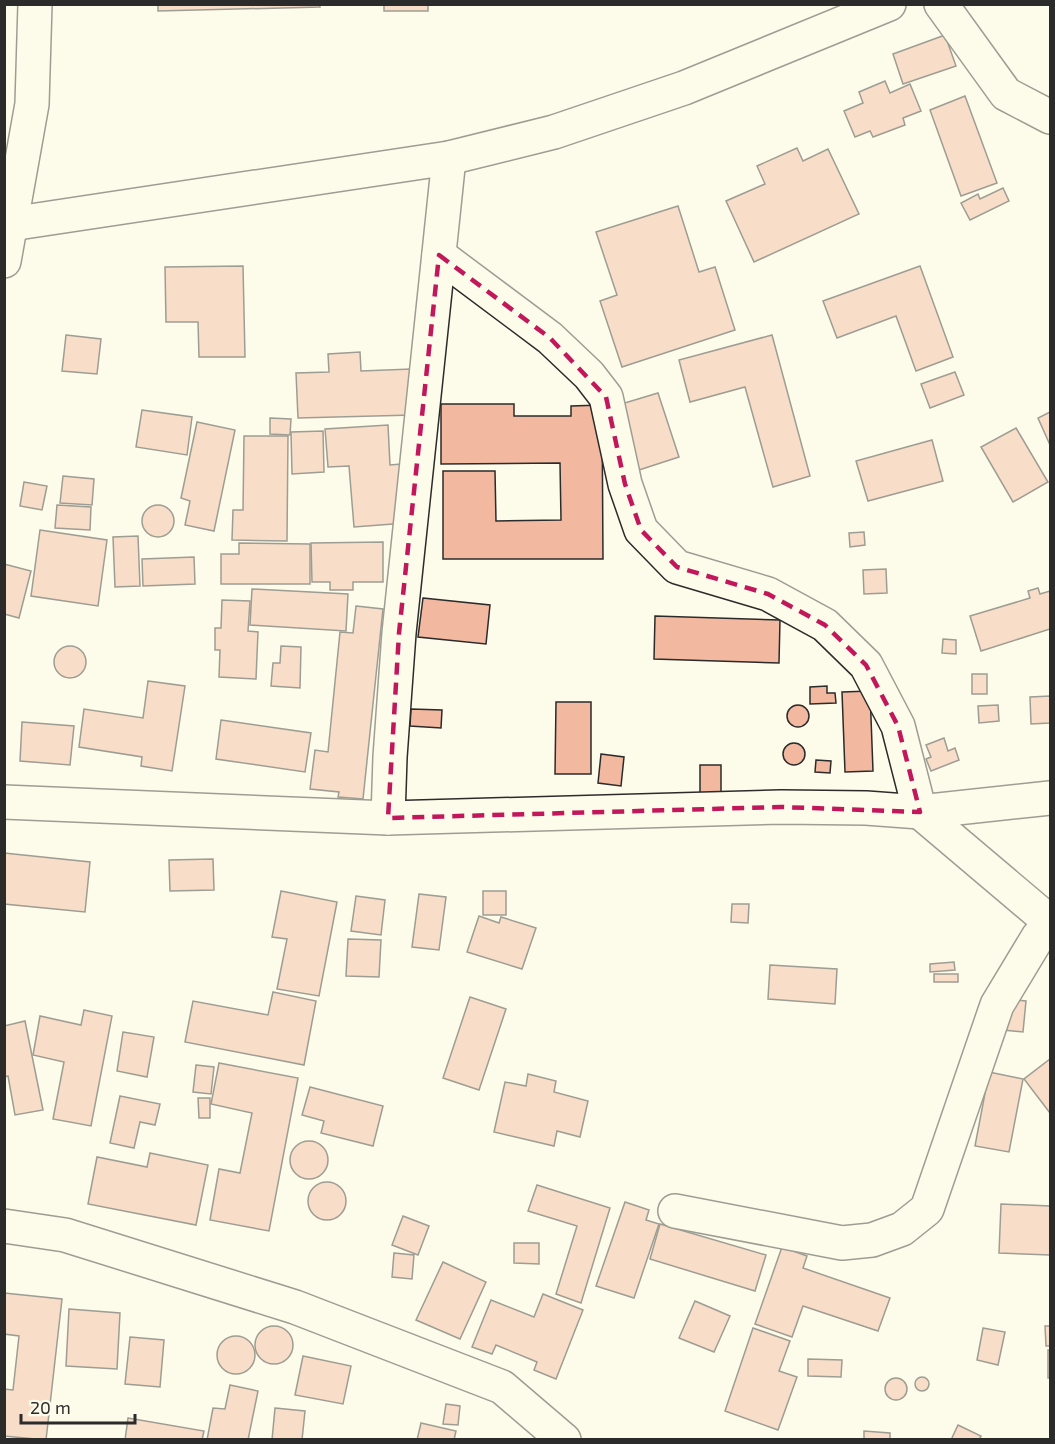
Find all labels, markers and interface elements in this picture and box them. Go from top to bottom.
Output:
scale bar [21,1387,135,1425]
text: 20 m [30,1396,71,1418]

